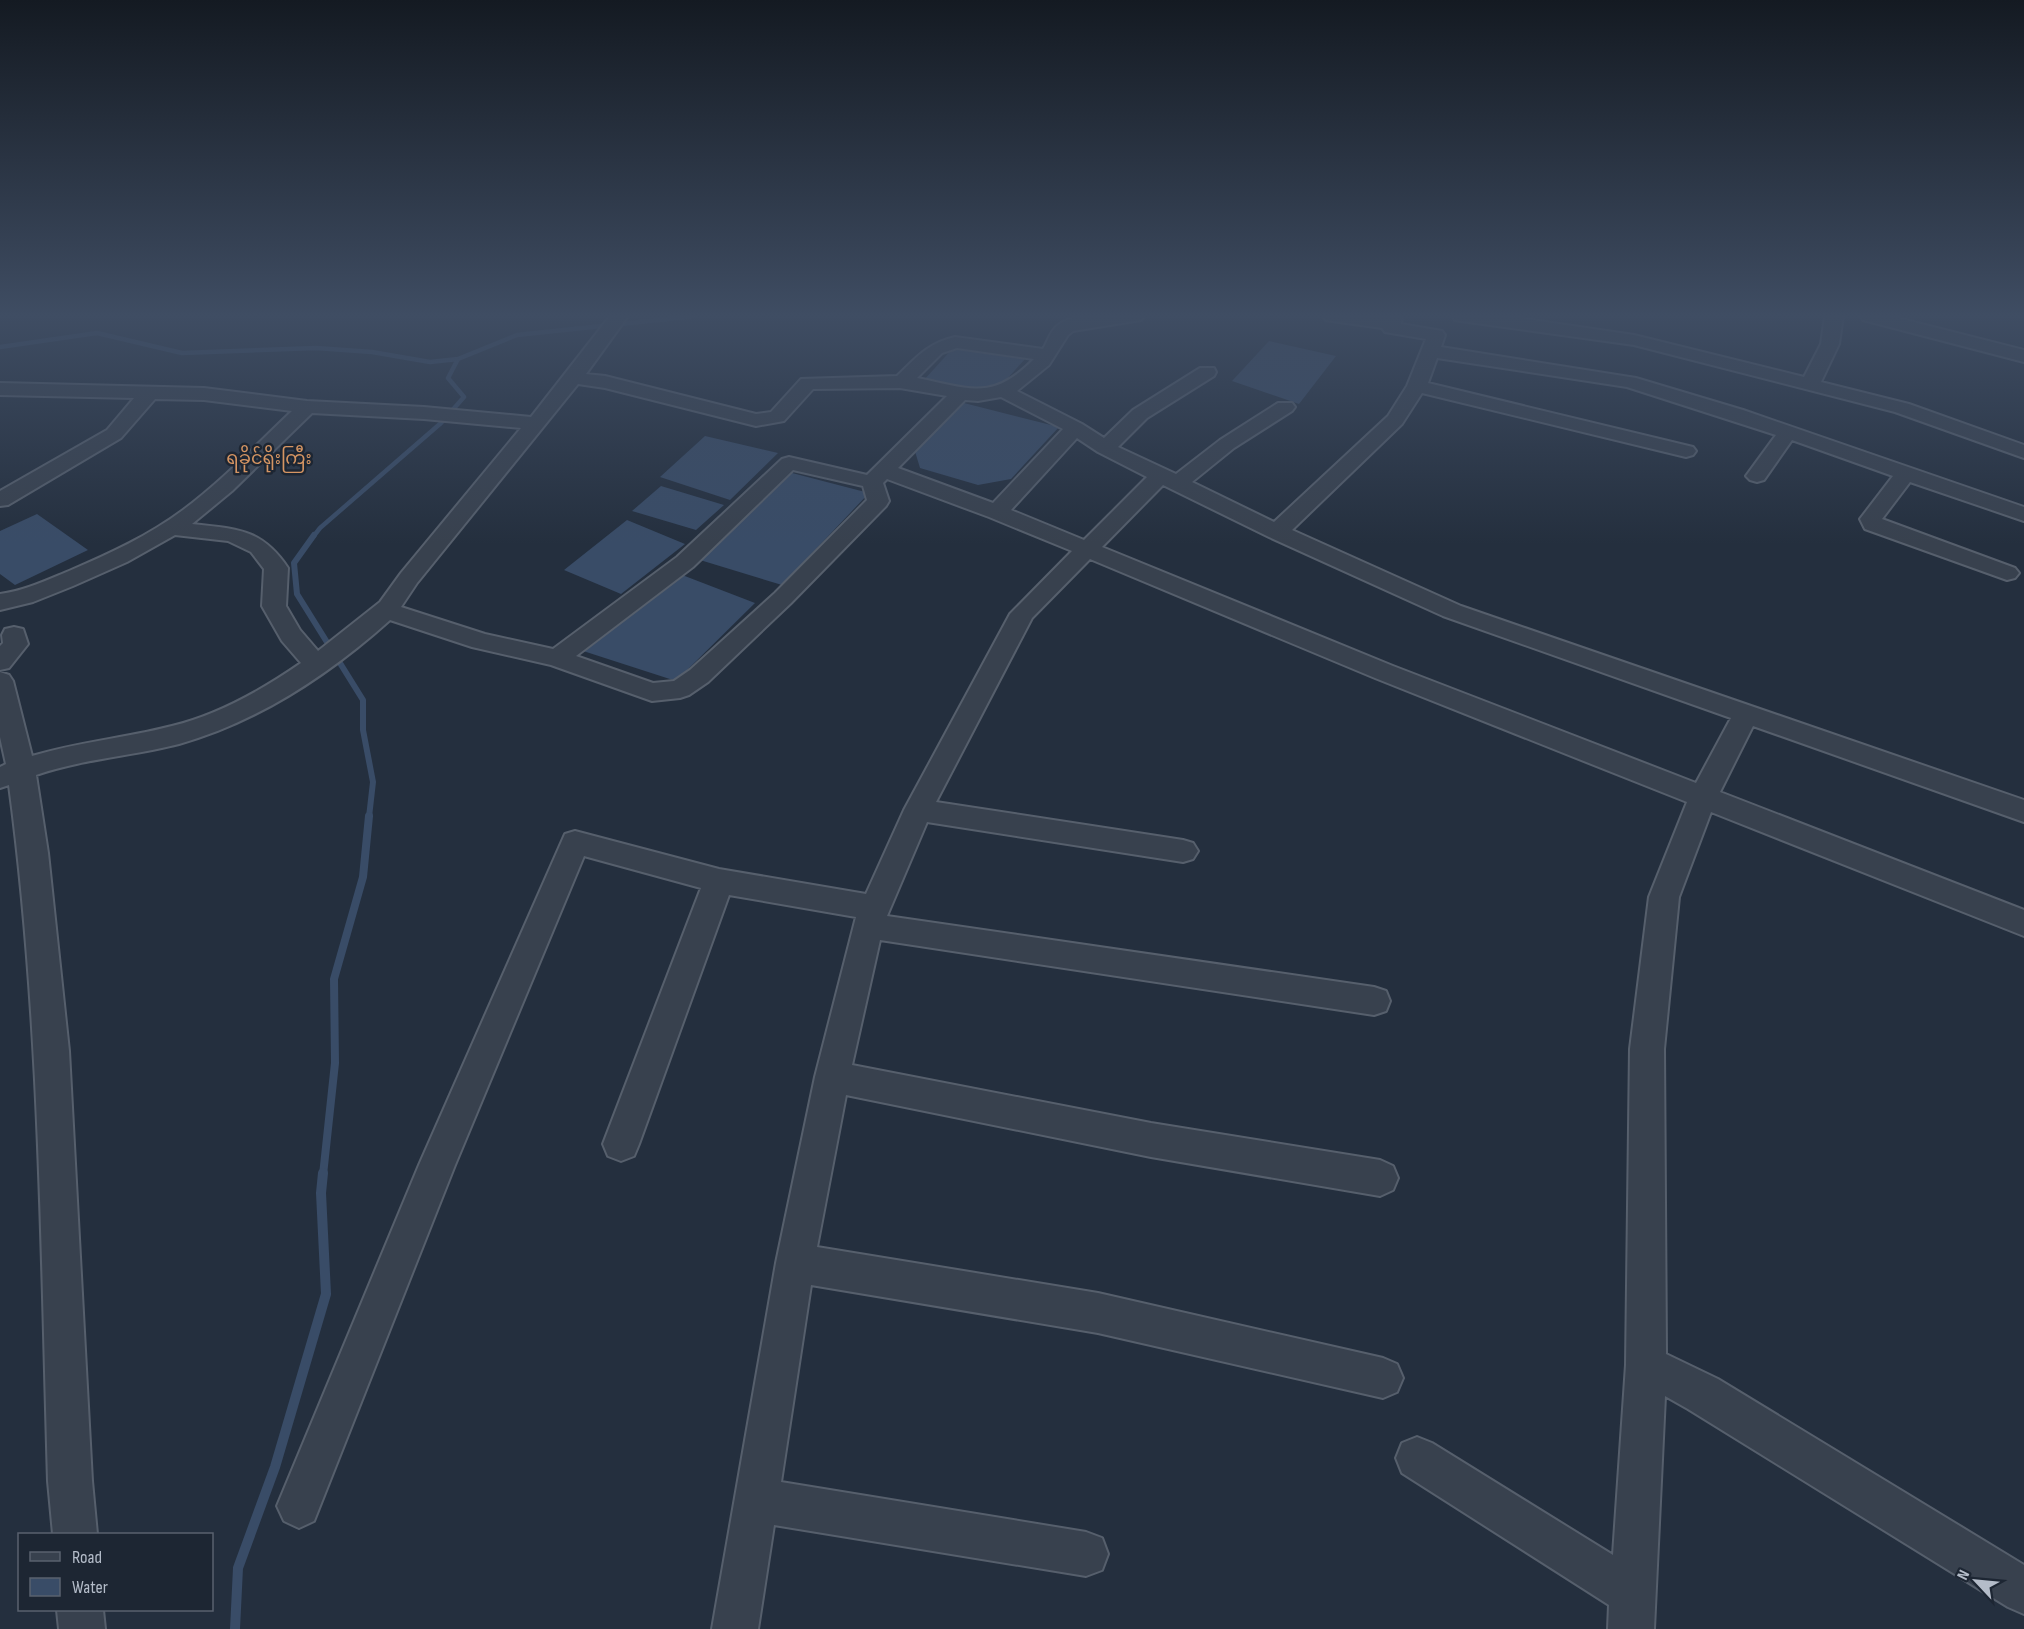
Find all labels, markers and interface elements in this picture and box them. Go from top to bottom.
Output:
district label: ရခိုင်ရိုးကြီး [226,444,312,473]
legend [18,1533,213,1611]
text: Road [72,1547,102,1568]
north arrow [1946,1551,2006,1611]
text: N [1953,1567,1974,1583]
text: Water [72,1577,108,1598]

